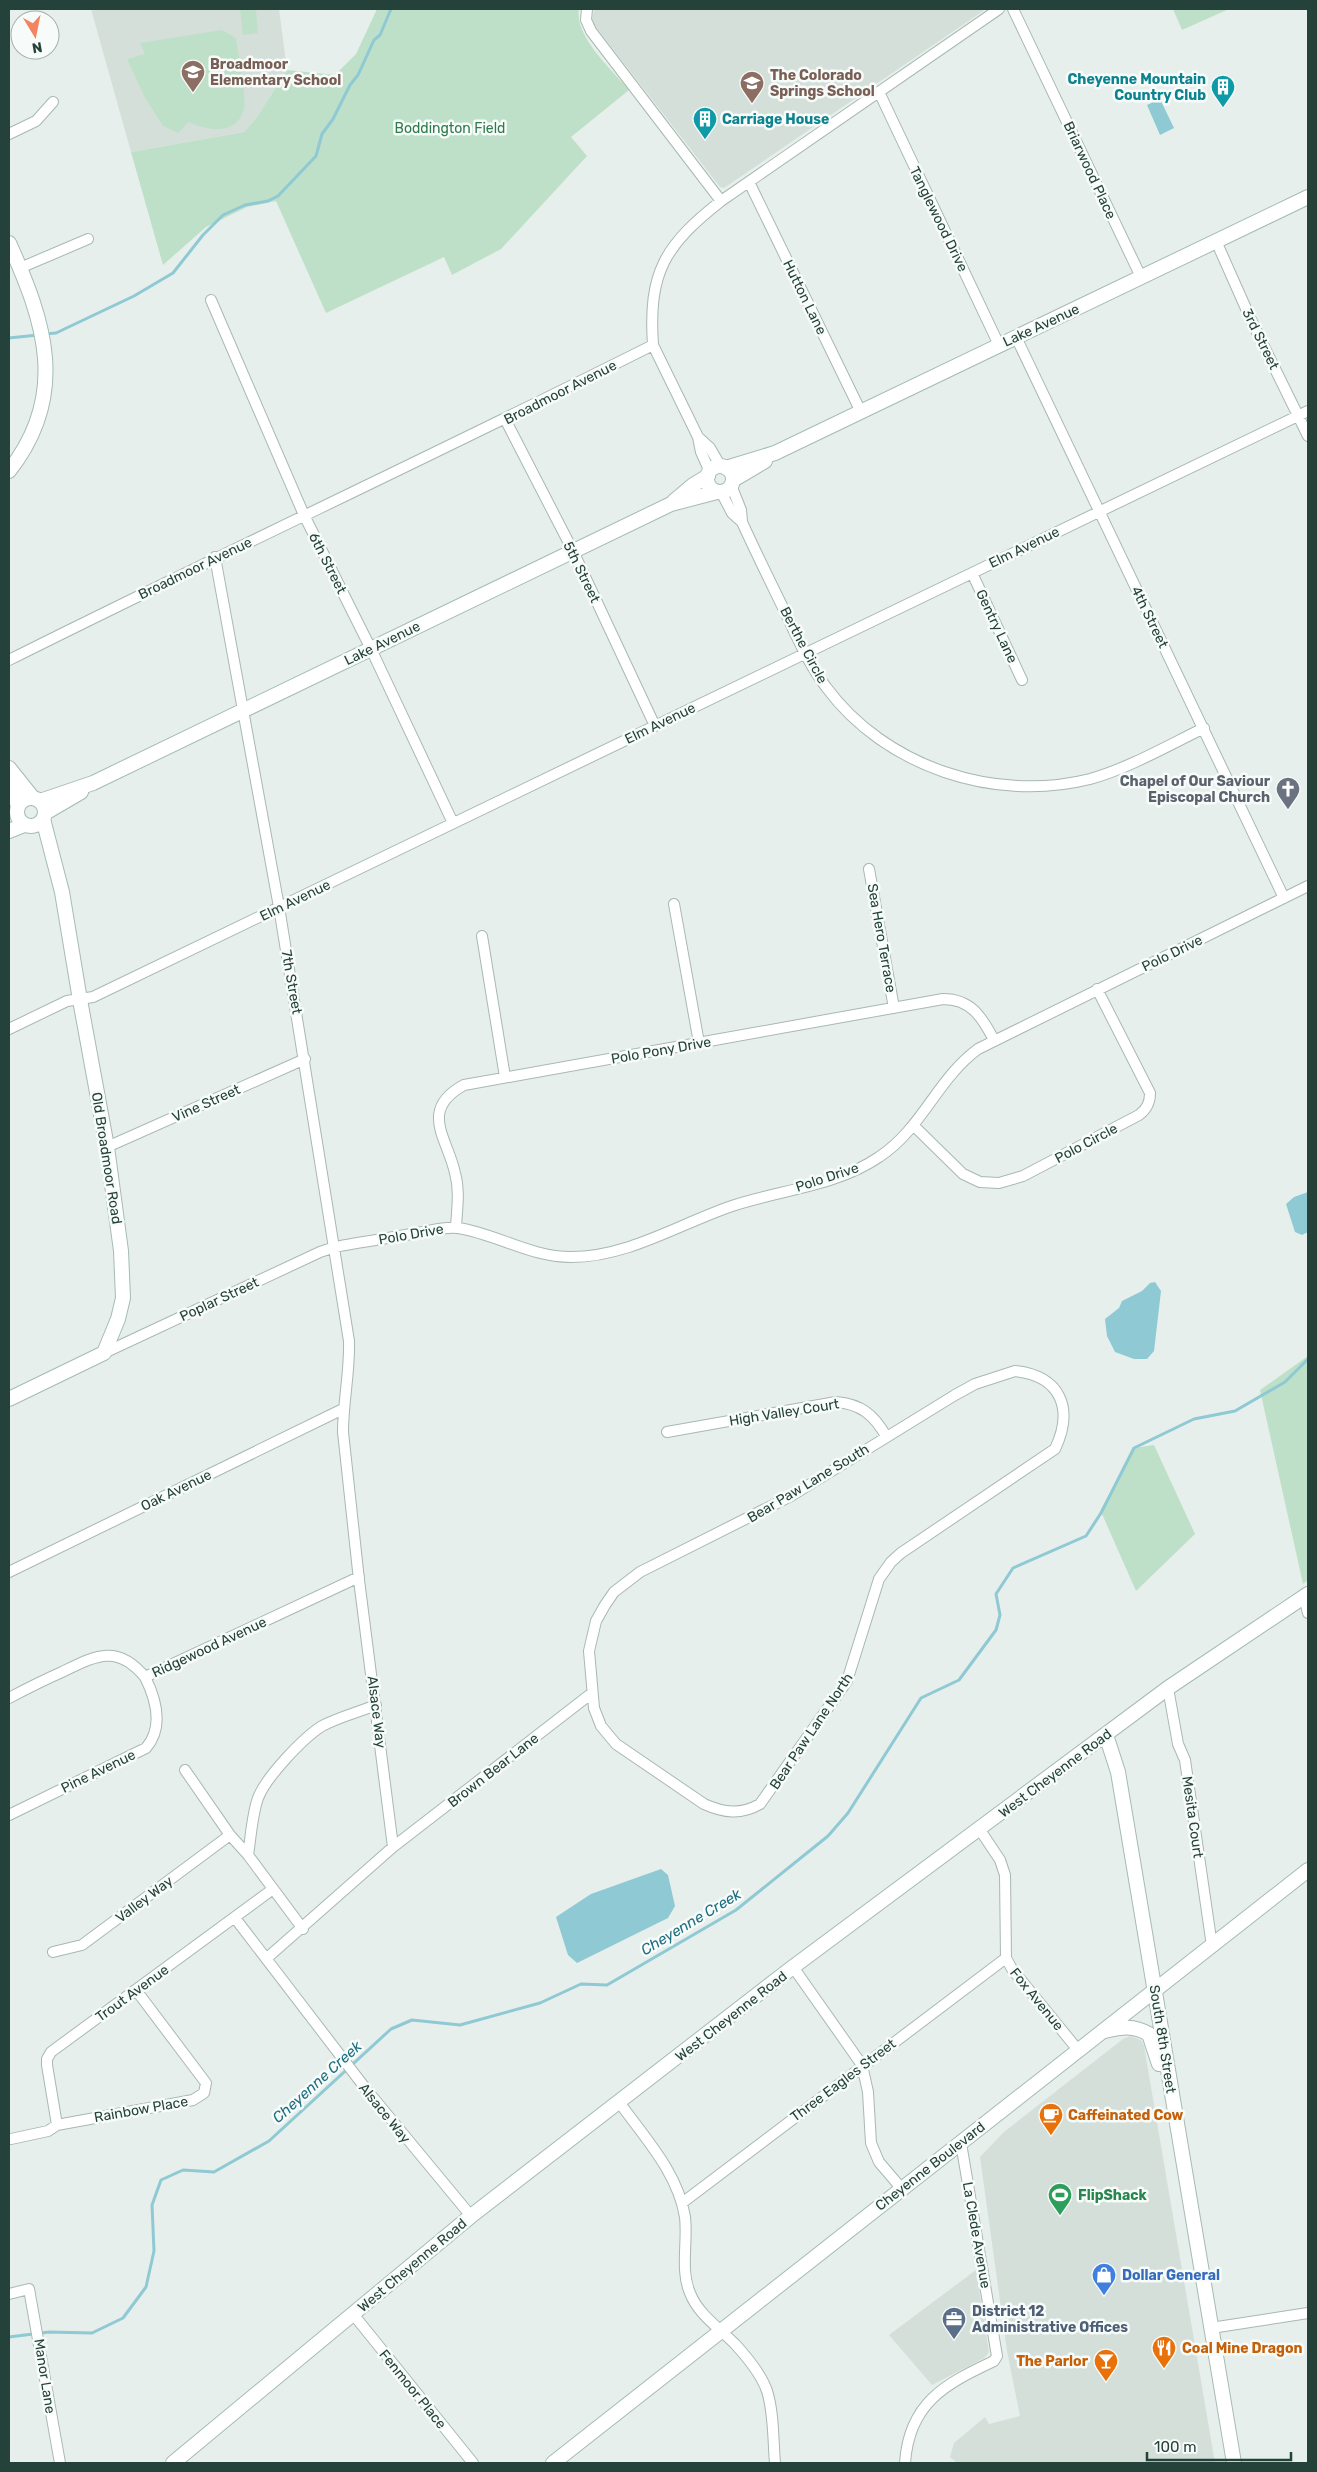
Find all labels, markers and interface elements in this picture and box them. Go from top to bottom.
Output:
north arrow [10,10,60,60]
text: N [31,38,44,57]
place label: Broadmoor Elementary School [210,56,341,89]
school or university icon: Broadmoor Elementary School [180,59,206,93]
place label: The Colorado Springs School [770,67,875,100]
school or university icon: The Colorado Springs School [739,70,765,104]
place label: Cheyenne Mountain Country Club [1068,71,1206,104]
building icon: Cheyenne Mountain Country Club [1210,74,1236,108]
building icon: Carriage House [692,106,718,140]
place label: Carriage House [722,111,829,128]
street label: Briarwood Place [1060,119,1120,222]
park label: Boddington Field [395,120,505,137]
street label: Tanglewood Drive [906,164,971,275]
street label: Hutton Lane [779,257,830,338]
street label: Lake Avenue [1000,300,1082,351]
street label: 3rd Street [1238,306,1283,373]
street label: Broadmoor Avenue [501,357,620,428]
street label: Elm Avenue [986,523,1062,572]
street label: 6th Street [305,530,350,597]
street label: Broadmoor Avenue [136,534,255,603]
street label: 5th Street [559,539,604,606]
street label: 4th Street [1127,584,1172,651]
street label: Gentry Lane [972,587,1021,666]
street label: Berthe Circle [776,604,831,687]
street label: Lake Avenue [341,618,423,669]
street label: Elm Avenue [622,699,698,748]
place label: Chapel of Our Saviour Episcopal Church [1120,773,1271,806]
church icon: Chapel of Our Saviour Episcopal Church [1275,776,1301,810]
street label: Elm Avenue [257,876,333,925]
street label: Sea Hero Terrace [864,882,899,994]
street label: Polo Drive [1139,931,1206,975]
street label: 7th Street [277,949,306,1016]
street label: Polo Pony Drive [610,1033,713,1068]
street label: Vine Street [170,1081,243,1126]
street label: Old Broadmoor Road [88,1091,125,1225]
street label: Polo Circle [1052,1120,1121,1167]
street label: Polo Drive [793,1159,861,1196]
street label: Polo Drive [377,1220,445,1249]
street label: Poplar Street [177,1274,262,1325]
street label: High Valley Court [728,1395,841,1430]
street label: Bear Paw Lane South [744,1440,872,1526]
street label: Oak Avenue [138,1466,214,1515]
street label: Ridgewood Avenue [149,1613,269,1681]
street label: Bear Paw Lane North [766,1670,857,1793]
street label: Alsace Way [364,1675,389,1749]
street label: West Cheyenne Road [995,1725,1115,1821]
street label: Brown Bear Lane [444,1729,542,1811]
street label: Pine Avenue [58,1746,138,1797]
street label: Mesita Court [1178,1775,1207,1860]
street label: Valley Way [112,1872,176,1926]
water label: Cheyenne Creek [638,1885,745,1959]
street label: Trout Avenue [92,1961,172,2026]
street label: Fox Avenue [1006,1965,1067,2034]
street label: West Cheyenne Road [672,1968,791,2065]
street label: South 8th Street [1146,1984,1180,2095]
street label: Three Eagles Street [787,2035,900,2126]
water label: Cheyenne Creek [269,2037,366,2127]
street label: Alsace Way [355,2080,414,2147]
street label: Rainbow Place [93,2093,189,2126]
cafe icon: Caffeinated Cow [1038,2102,1064,2136]
place label: Caffeinated Cow [1068,2107,1184,2124]
street label: Cheyenne Boulevard [872,2118,989,2214]
street label: La Clede Avenue [959,2180,994,2290]
sports icon: FlipShack [1047,2182,1073,2216]
place label: FlipShack [1078,2187,1147,2204]
street label: West Cheyenne Road [354,2215,470,2316]
shop icon: Dollar General [1091,2262,1117,2296]
place label: Dollar General [1122,2267,1220,2284]
place label: District 12 Administrative Offices [972,2303,1128,2336]
office icon: District 12 Administrative Offices [941,2306,967,2340]
restaurant icon: Coal Mine Dragon [1151,2335,1177,2369]
street label: Manor Lane [30,2337,59,2415]
place label: Coal Mine Dragon [1182,2340,1302,2357]
street label: Fenmoor Place [375,2346,450,2432]
bar icon: The Parlor [1093,2348,1119,2382]
place label: The Parlor [1016,2353,1089,2370]
scale bar [1147,2430,1291,2462]
text: 100 m [1154,2438,1196,2456]

